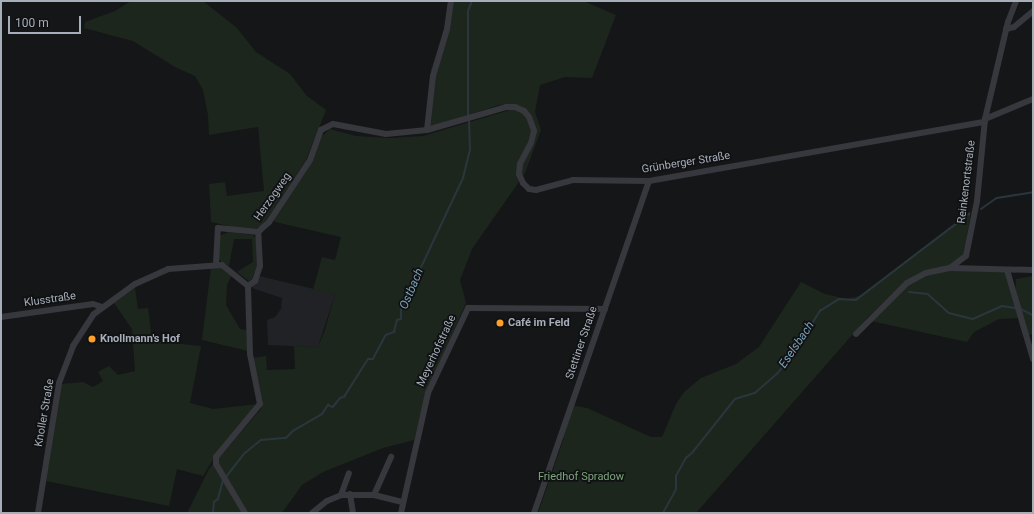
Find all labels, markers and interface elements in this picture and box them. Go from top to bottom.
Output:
scale bar [10,8,83,34]
text: 100 m [15,16,49,30]
street label: Reinkenortstraße [955,140,979,224]
street label: Grünberger Straße [641,149,731,177]
street label: Herzogweg [252,170,294,224]
water label: Ostbach [397,266,427,312]
street label: Klusstraße [23,290,77,310]
street label: Stettiner Straße [563,305,601,381]
street label: Meyerhofstraße [415,313,459,389]
place label: Café im Feld [508,316,570,330]
marker: Café im Feld [495,318,505,328]
water label: Eselsbach [776,319,818,371]
place label: Knollmann's Hof [100,332,180,346]
marker: Knollmann's Hof [87,334,97,344]
street label: Knoller Straße [33,378,57,448]
park label: Friedhof Spradow [538,470,624,484]

